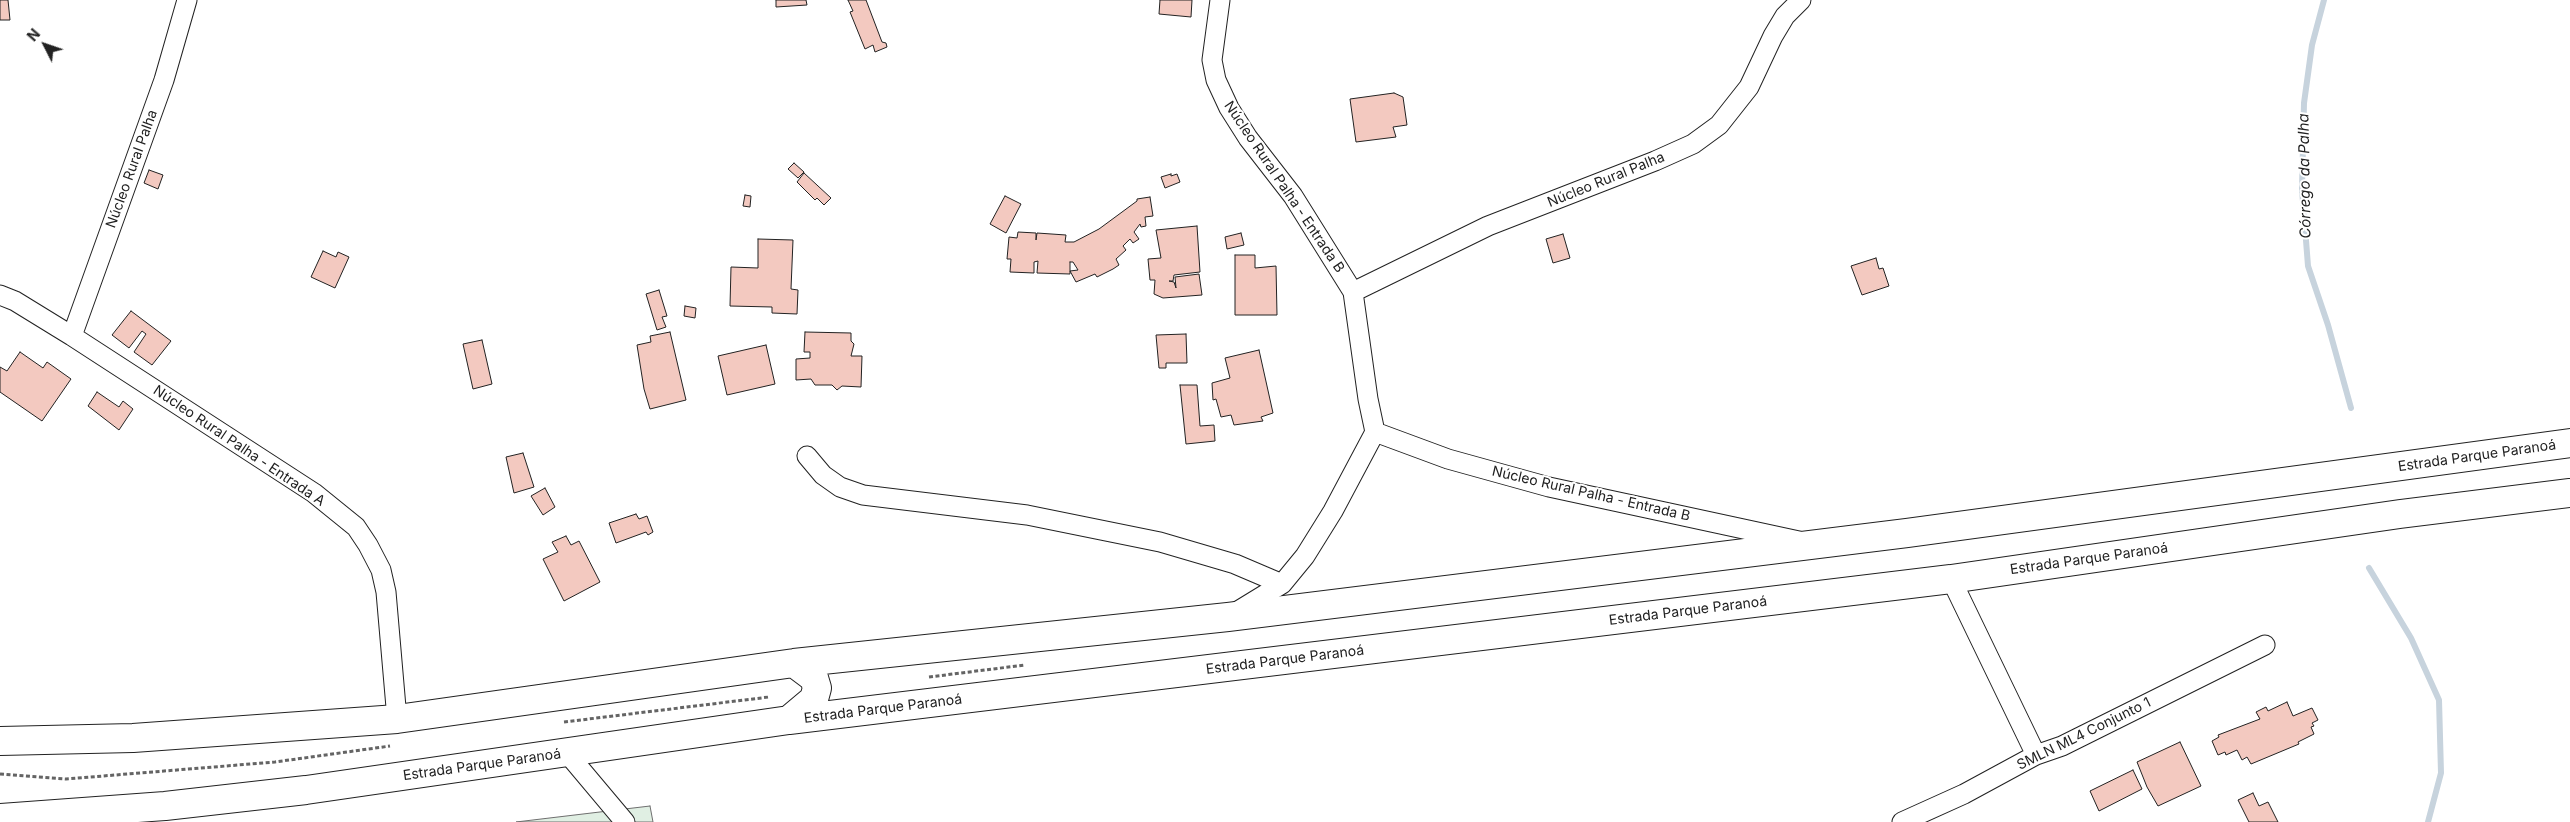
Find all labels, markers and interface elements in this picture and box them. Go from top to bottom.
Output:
north arrow [20,20,70,70]
text: N [23,25,43,44]
street label: Núcleo Rural Palha - Entrada B [1220,98,1348,276]
street label: Núcleo Rural Palha [103,107,161,231]
water label: Córrego da Palha [2295,113,2315,239]
street label: Núcleo Rural Palha [1545,149,1667,211]
street label: Núcleo Rural Palha - Entrada A [150,382,328,510]
street label: Estrada Parque Paranoá [2397,437,2557,475]
street label: Núcleo Rural Palha - Entrada B [1490,463,1692,525]
street label: Estrada Parque Paranoá [2009,540,2169,578]
street label: Estrada Parque Paranoá [1608,593,1768,629]
street label: Estrada Parque Paranoá [1205,642,1365,678]
street label: Estrada Parque Paranoá [803,691,963,727]
street label: SMLN ML4 Conjunto 1 [2014,694,2154,774]
street label: Estrada Parque Paranoá [402,746,562,784]

